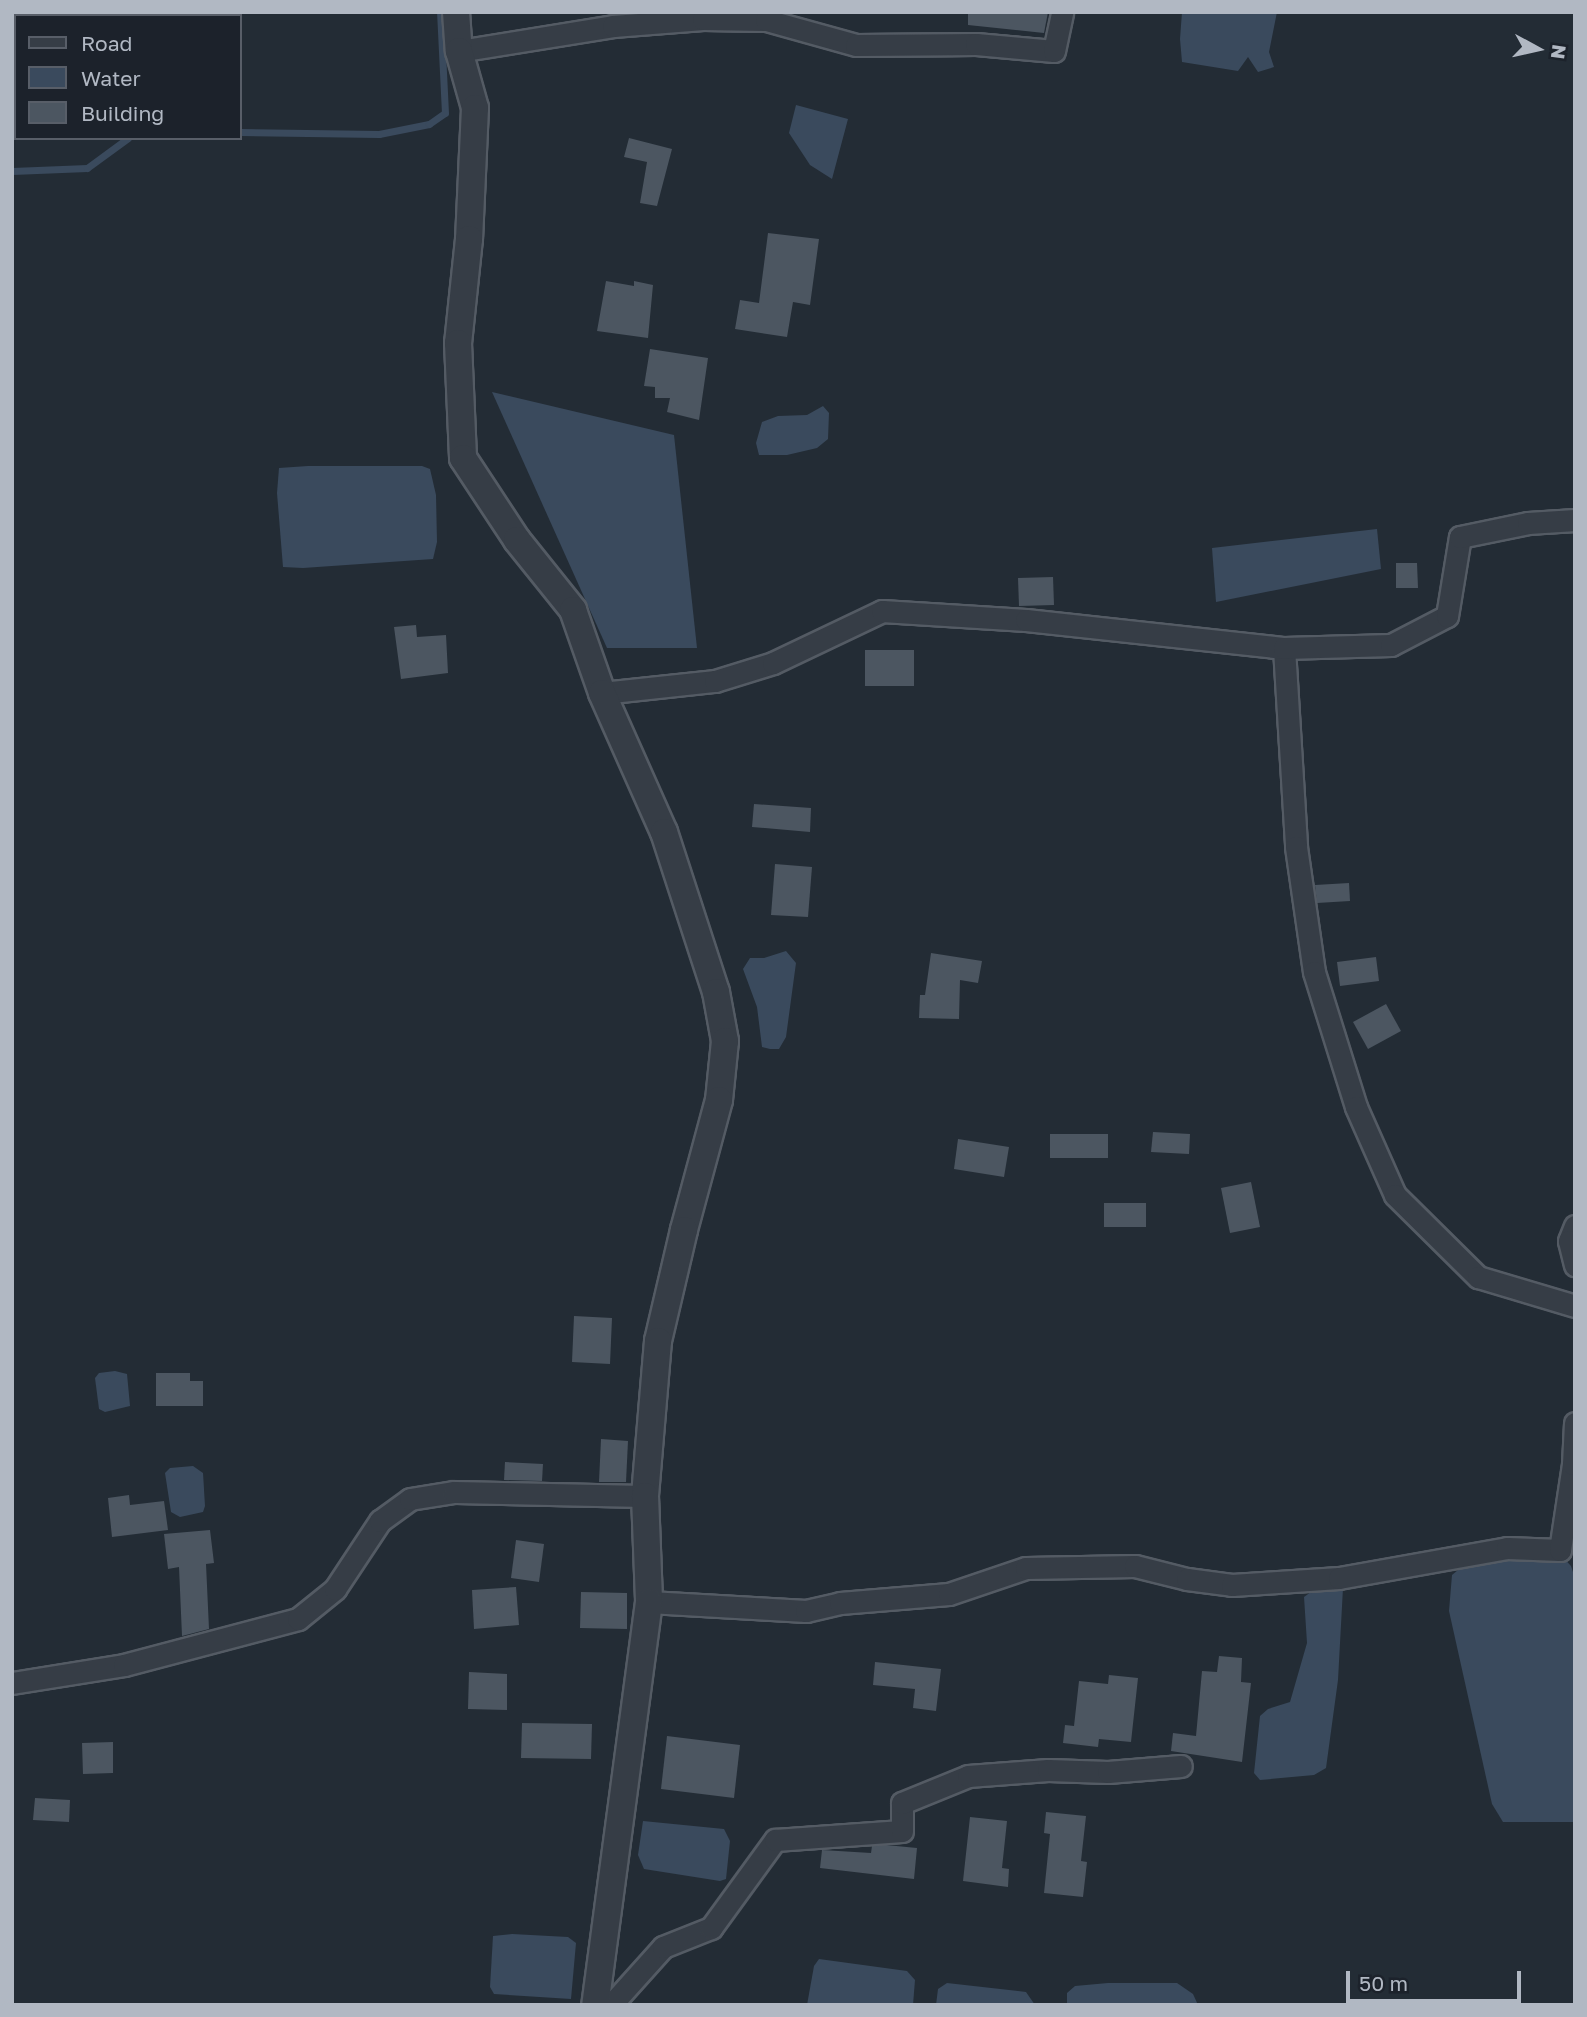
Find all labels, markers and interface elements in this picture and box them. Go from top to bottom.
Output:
legend [14,14,242,140]
north arrow [1503,14,1573,84]
text: Road [81,30,132,56]
text: N [1547,43,1572,61]
text: Water [81,65,141,91]
text: Building [81,100,164,126]
scale bar [1349,1958,1524,2002]
text: 50 m [1359,1970,1408,1996]

